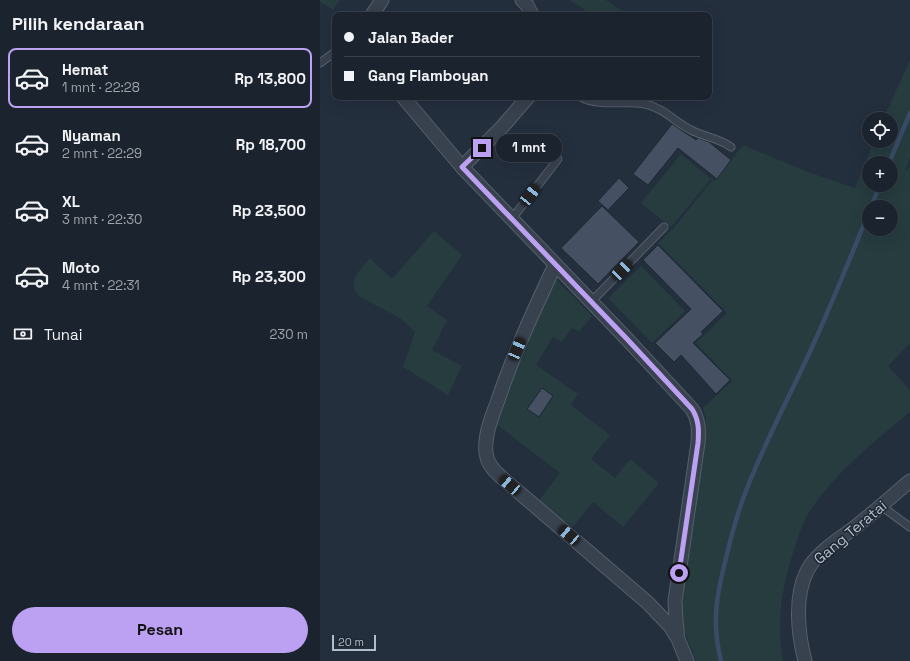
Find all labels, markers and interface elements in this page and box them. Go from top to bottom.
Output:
text: Pilih kendaraan [12,12,145,35]
text: Jalan Bader [368,28,454,47]
icon: car [14,60,50,96]
text: Hemat [62,60,108,79]
text: Gang Flamboyan [368,66,489,85]
text: Rp 13,800 [234,69,306,88]
text: 1 mnt · 22:28 [62,79,140,96]
map controls [862,112,898,236]
button: locate [862,112,898,148]
icon: car [14,126,50,162]
text: Nyaman [62,126,121,145]
callout: 1 mnt [496,134,562,162]
text: Rp 18,700 [236,135,306,154]
route end [473,139,491,157]
text: 1 mnt [512,139,546,156]
text: 2 mnt · 22:29 [62,145,142,162]
button: + [862,156,898,192]
car [518,182,542,208]
icon: car [14,192,50,228]
text: XL [62,192,80,211]
button: − [862,200,898,236]
text: Rp 23,500 [232,201,306,220]
text: 3 mnt · 22:30 [62,211,142,228]
car [609,257,635,283]
icon: car [14,258,50,294]
text: Moto [62,258,100,277]
text: Rp 23,300 [232,267,306,286]
text: 4 mnt · 22:31 [62,277,140,294]
icon: cash [12,323,34,345]
text: Tunai [44,325,82,344]
text: 230 m [270,326,308,343]
car [507,336,527,362]
car [497,473,523,497]
street label: Gang Teratai [810,496,890,568]
car [556,523,582,547]
route start [670,564,688,582]
button: Pesan [12,607,308,653]
scale bar [332,633,376,652]
text: 20 m [338,635,364,649]

